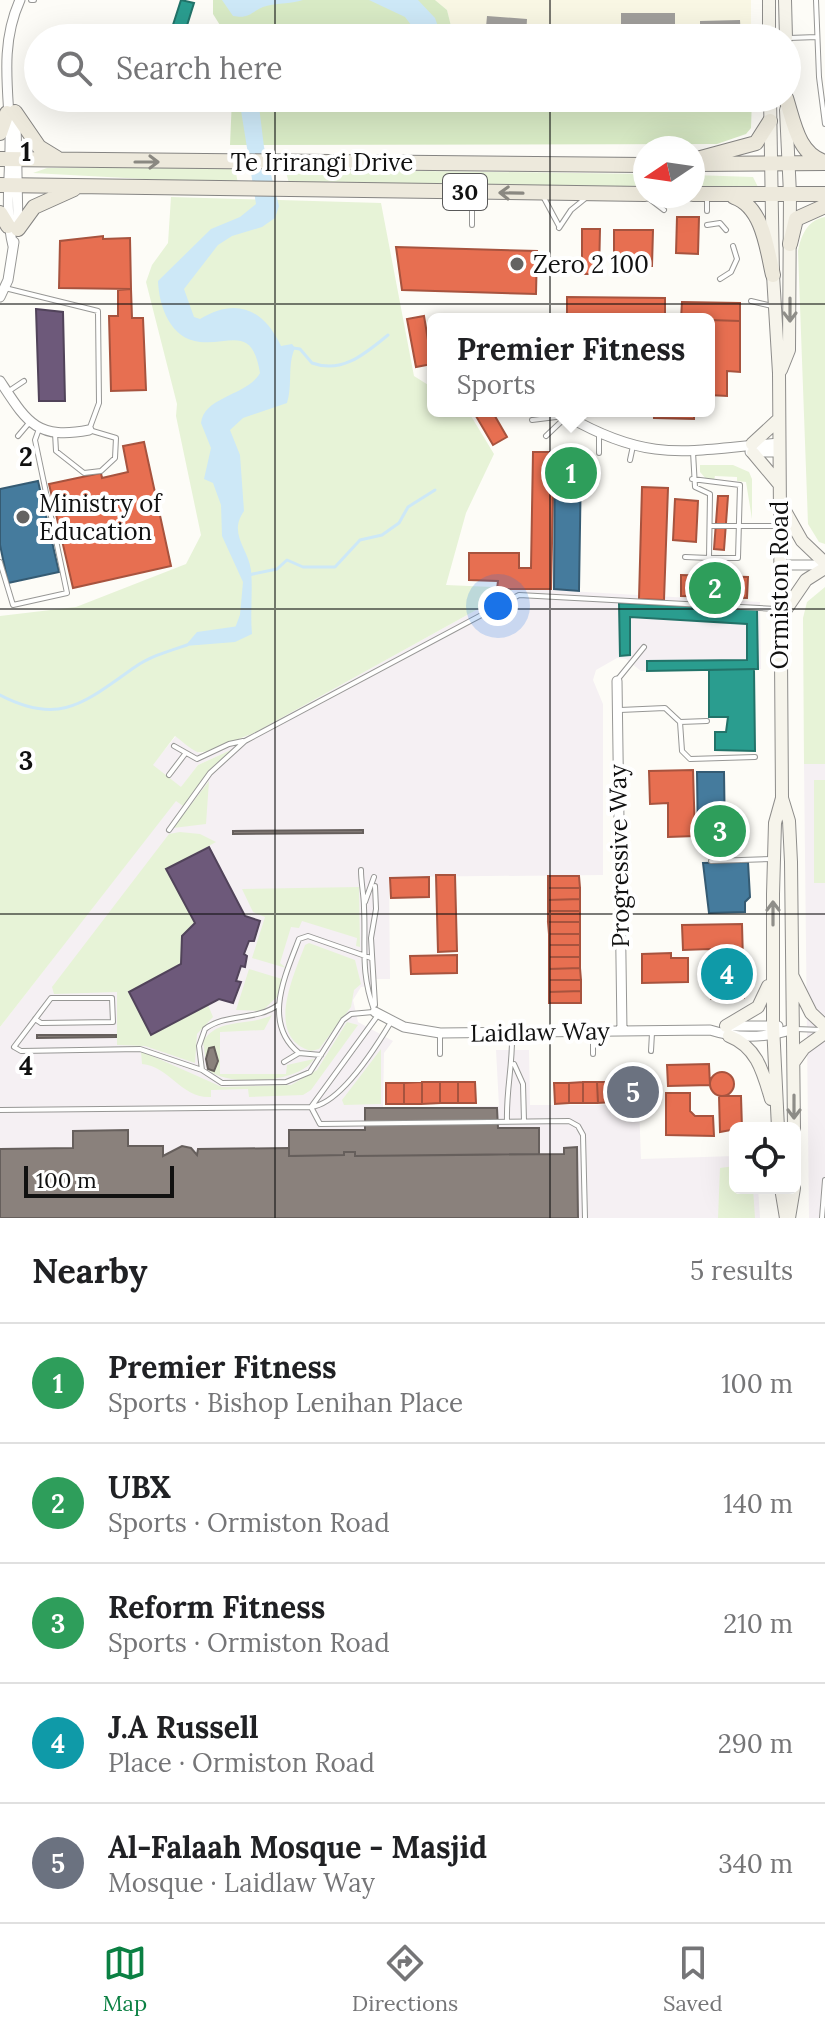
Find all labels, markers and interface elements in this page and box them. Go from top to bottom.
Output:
search box [24,24,801,112]
icon: search [52,46,96,90]
text: Search here [116,49,283,87]
text: 1 [21,135,31,168]
north arrow [633,136,705,208]
street label: Te Irirangi Drive [231,147,413,178]
one-way arrow [133,154,160,170]
road number: 30 [443,174,487,210]
one-way arrow [498,185,525,201]
place label: Zero 2 100 [533,249,649,280]
marker: Zero 2 100 [508,255,526,273]
one-way arrow [782,296,798,323]
popup [427,313,715,417]
text: Premier Fitness [457,330,685,368]
text: Sports [457,368,536,401]
text: 2 [19,440,33,473]
pin: 1 [545,443,597,503]
place label: Ministry of Education [39,488,163,547]
street label: Ormiston Road [764,501,795,669]
marker: Ministry of Education [14,508,32,526]
pin: 2 [689,558,741,618]
your location [478,586,518,626]
text: 3 [19,744,33,777]
street label: Progressive Way [602,764,636,948]
pin: 3 [694,801,746,861]
one-way arrow [765,900,781,927]
pin: 4 [701,944,753,1004]
street label: Laidlaw Way [470,1015,610,1049]
text: 4 [19,1049,33,1082]
pin: 5 [607,1062,659,1122]
one-way arrow [786,1093,802,1120]
map controls [729,1122,801,1194]
button: locate [729,1122,801,1194]
scale bar [24,1162,174,1198]
text: 100 m [36,1166,97,1194]
text: Nearby [32,1249,148,1292]
text: 5 results [690,1254,793,1287]
text: Premier Fitness [108,1348,337,1386]
text: 1 [53,1367,63,1400]
text: 100 m [721,1367,793,1400]
text: Sports · Bishop Lenihan Place [108,1386,463,1419]
text: UBX [108,1468,171,1506]
text: 2 [51,1487,65,1520]
text: 140 m [723,1487,793,1520]
text: Sports · Ormiston Road [108,1506,390,1539]
text: Reform Fitness [108,1588,325,1626]
text: 3 [51,1607,65,1640]
text: 210 m [723,1607,793,1640]
text: Sports · Ormiston Road [108,1626,390,1659]
text: J.A Russell [108,1708,259,1746]
text: 4 [51,1727,65,1760]
text: 290 m [718,1727,793,1760]
text: Place · Ormiston Road [108,1746,375,1779]
text: Al-Falaah Mosque - Masjid [108,1828,487,1866]
text: 5 [51,1847,65,1880]
text: 340 m [718,1847,793,1880]
text: Mosque · Laidlaw Way [108,1866,375,1899]
tab: Map [102,1941,147,2017]
tab: Directions [352,1941,458,2017]
tab: Saved [663,1941,723,2017]

